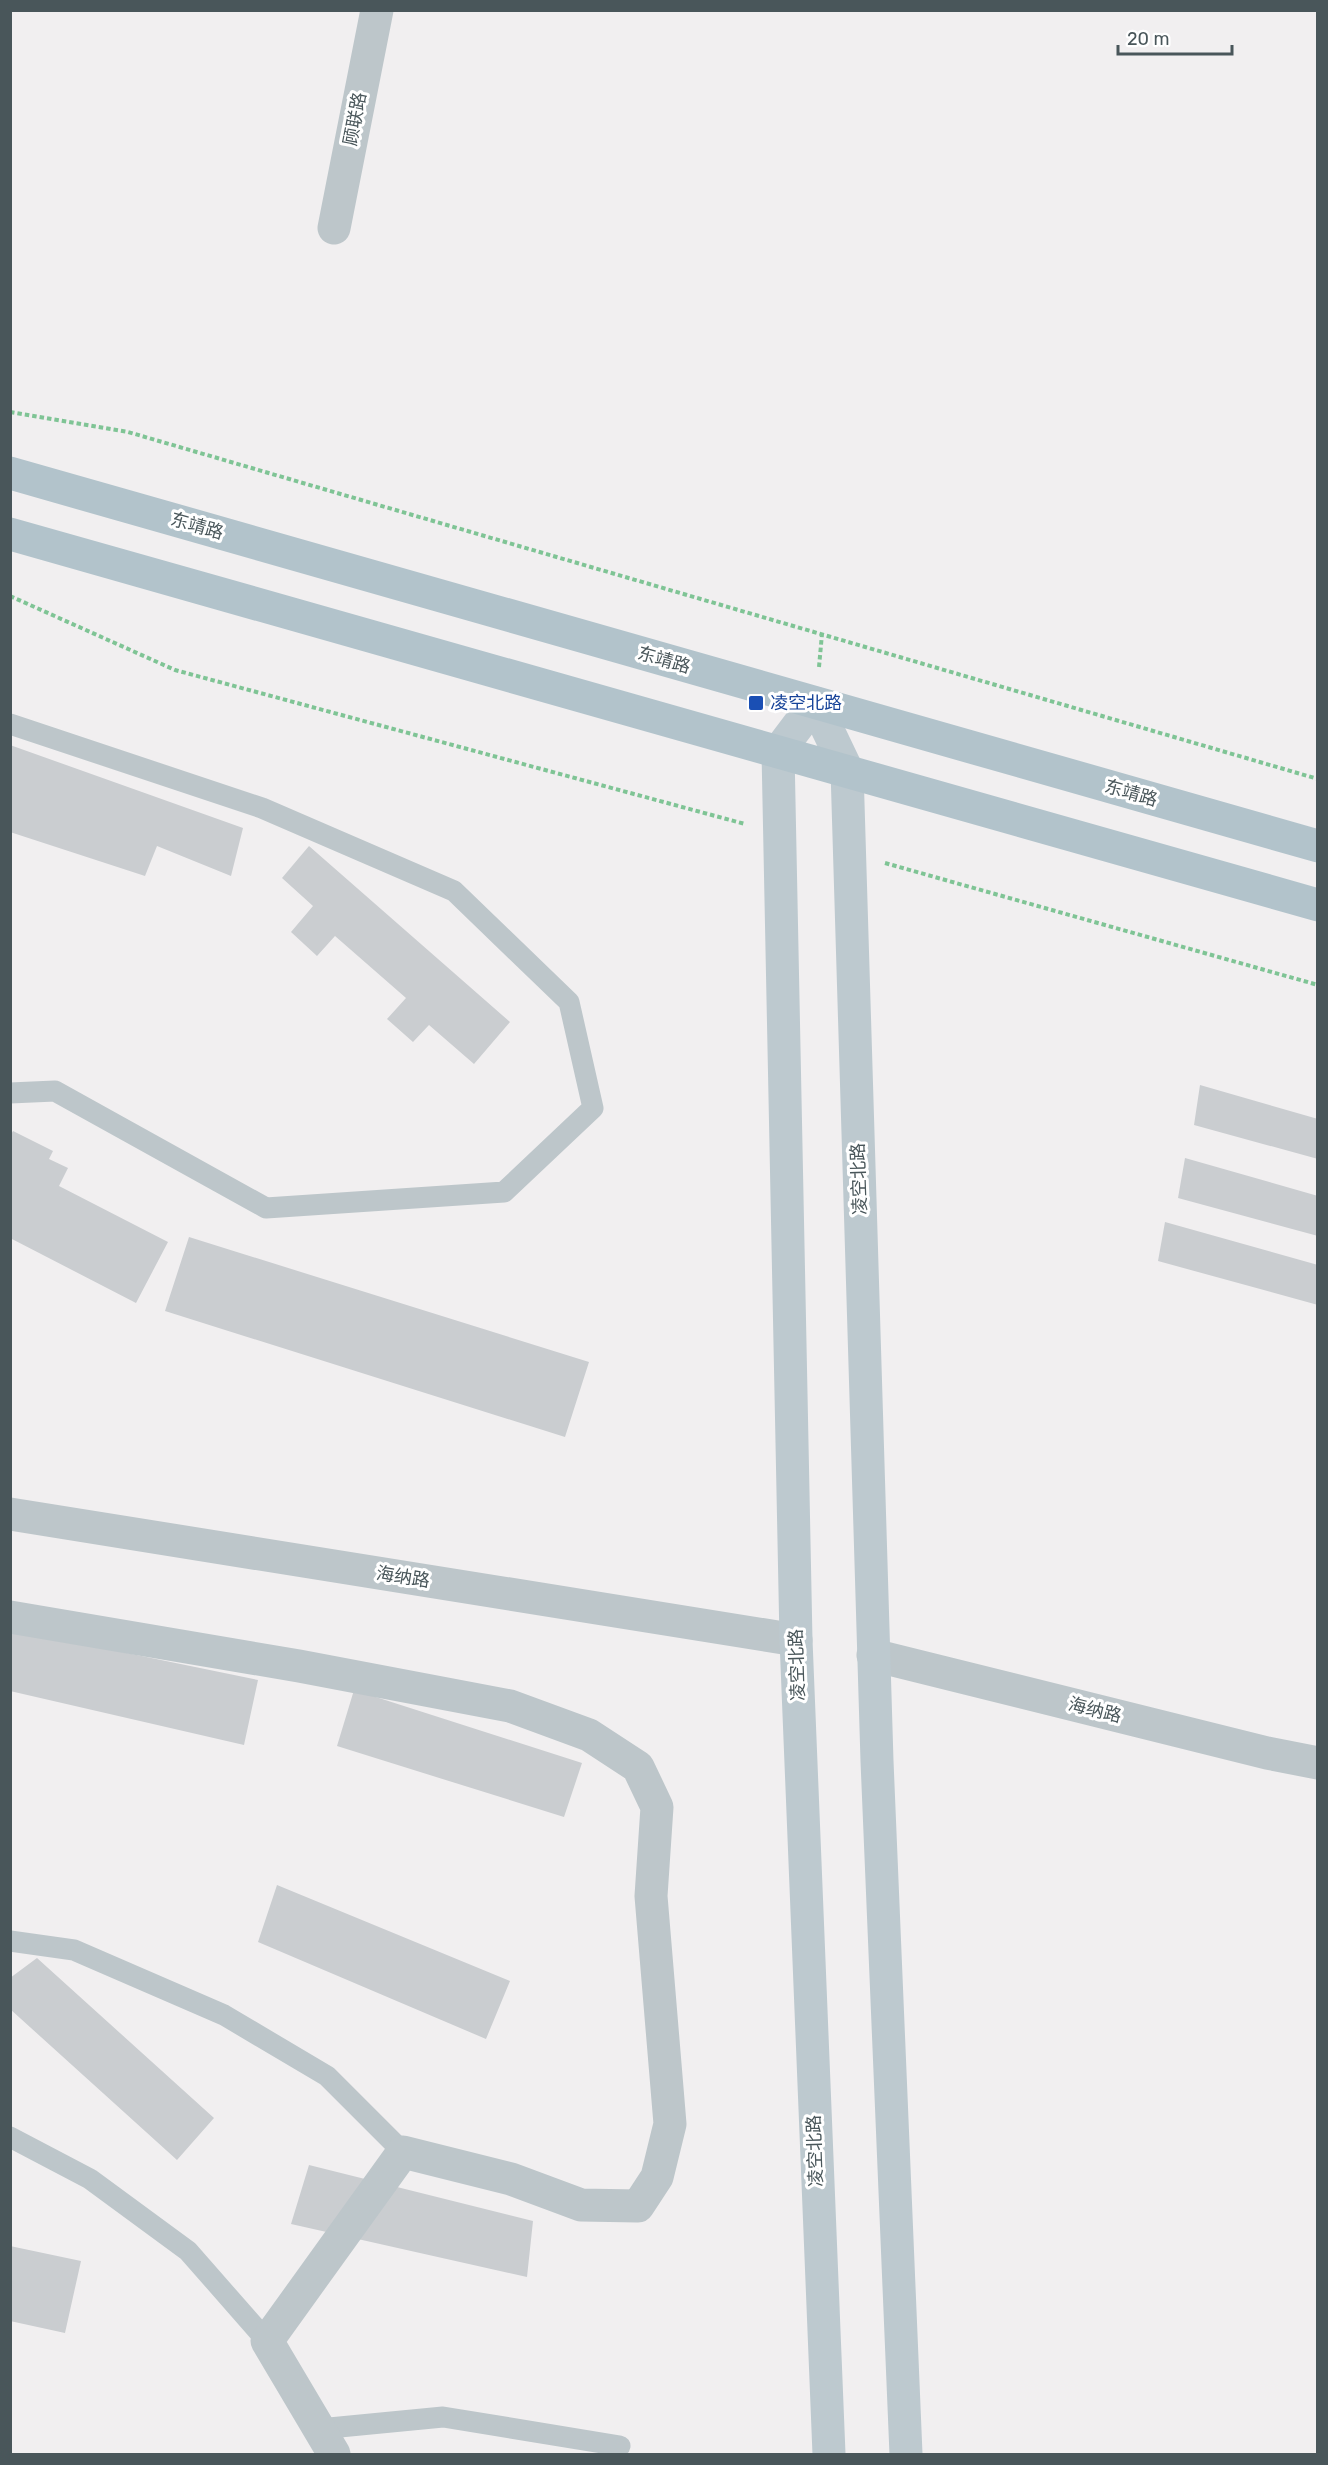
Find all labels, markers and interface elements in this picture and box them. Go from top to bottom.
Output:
scale bar [1118,18,1232,56]
text: 20 m [1127,28,1169,50]
street label: 顾联路 [339,90,371,148]
street label: 东靖路 [168,508,226,544]
street label: 东靖路 [635,642,693,678]
place label: 凌空北路 [770,692,842,714]
marker: 凌空北路 [747,694,765,712]
street label: 东靖路 [1102,775,1160,811]
street label: 凌空北路 [847,1143,871,1215]
street label: 海纳路 [375,1562,431,1592]
street label: 凌空北路 [785,1629,809,1701]
street label: 海纳路 [1066,1693,1124,1727]
street label: 凌空北路 [803,2115,827,2187]

